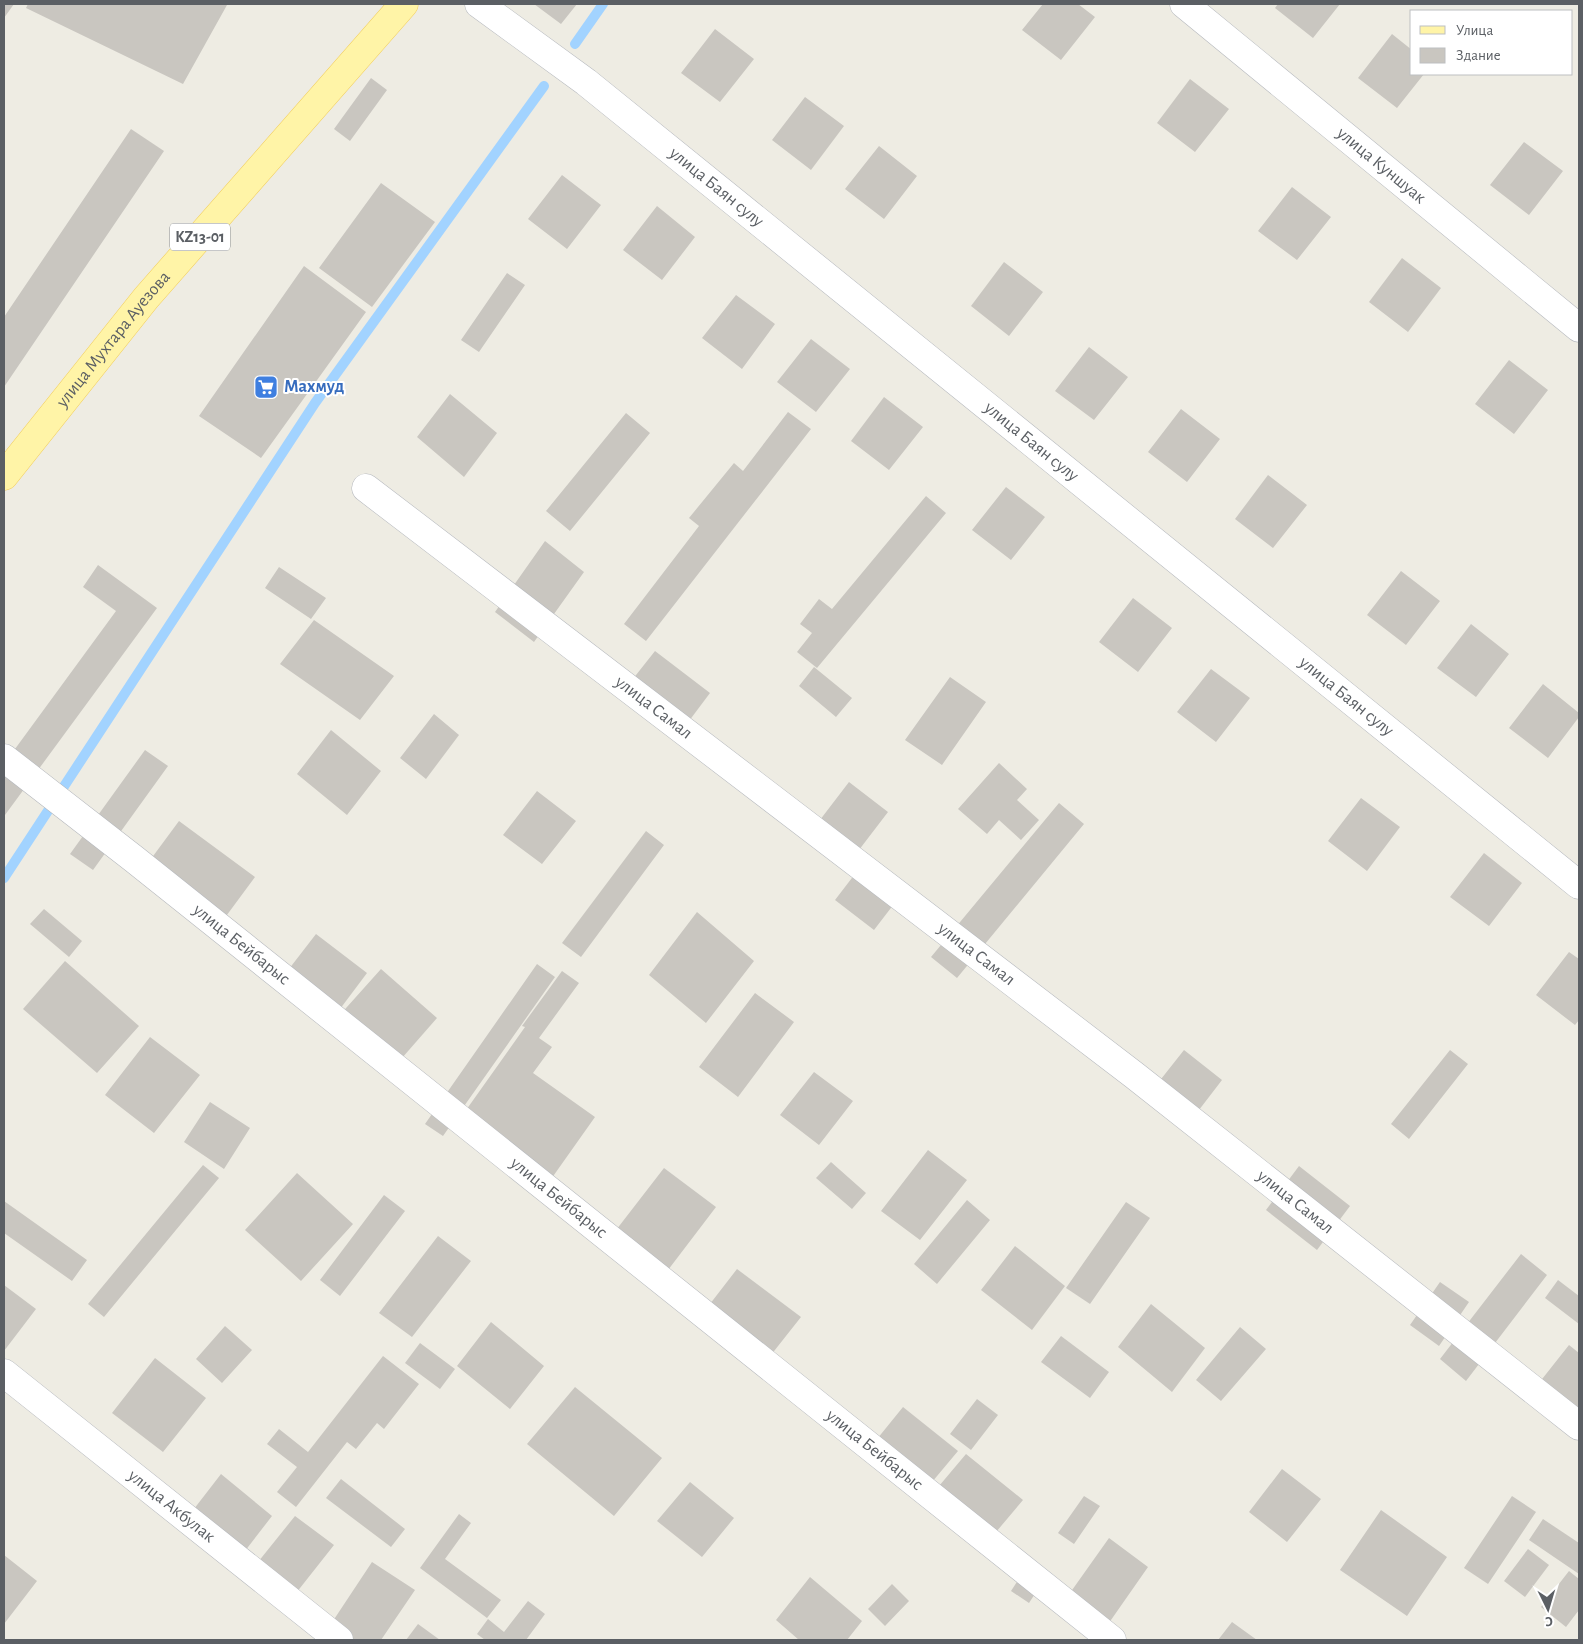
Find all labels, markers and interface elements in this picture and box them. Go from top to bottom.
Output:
legend [1410,10,1573,75]
text: Улица [1456,23,1493,38]
text: Здание [1456,48,1501,63]
street label: улица Куншуак [1332,123,1430,208]
street label: улица Баян сулу [665,143,767,231]
road number: KZ13-01 [170,223,230,250]
street label: улица Мухтара Ауезова [53,268,174,412]
supermarket icon: Махмуд [253,374,279,400]
place label: Махмуд [284,378,345,396]
street label: улица Баян сулу [980,398,1082,486]
street label: улица Баян сулу [1295,653,1397,740]
street label: улица Самал [611,672,696,743]
street label: улица Бейбарыс [189,900,293,989]
street label: улица Самал [933,919,1018,989]
street label: улица Бейбарыс [506,1153,610,1242]
street label: улица Самал [1253,1166,1337,1238]
street label: улица Бейбарыс [822,1406,926,1494]
street label: улица Акбулак [124,1466,219,1547]
north arrow [1523,1584,1573,1634]
text: С [1544,1614,1554,1628]

